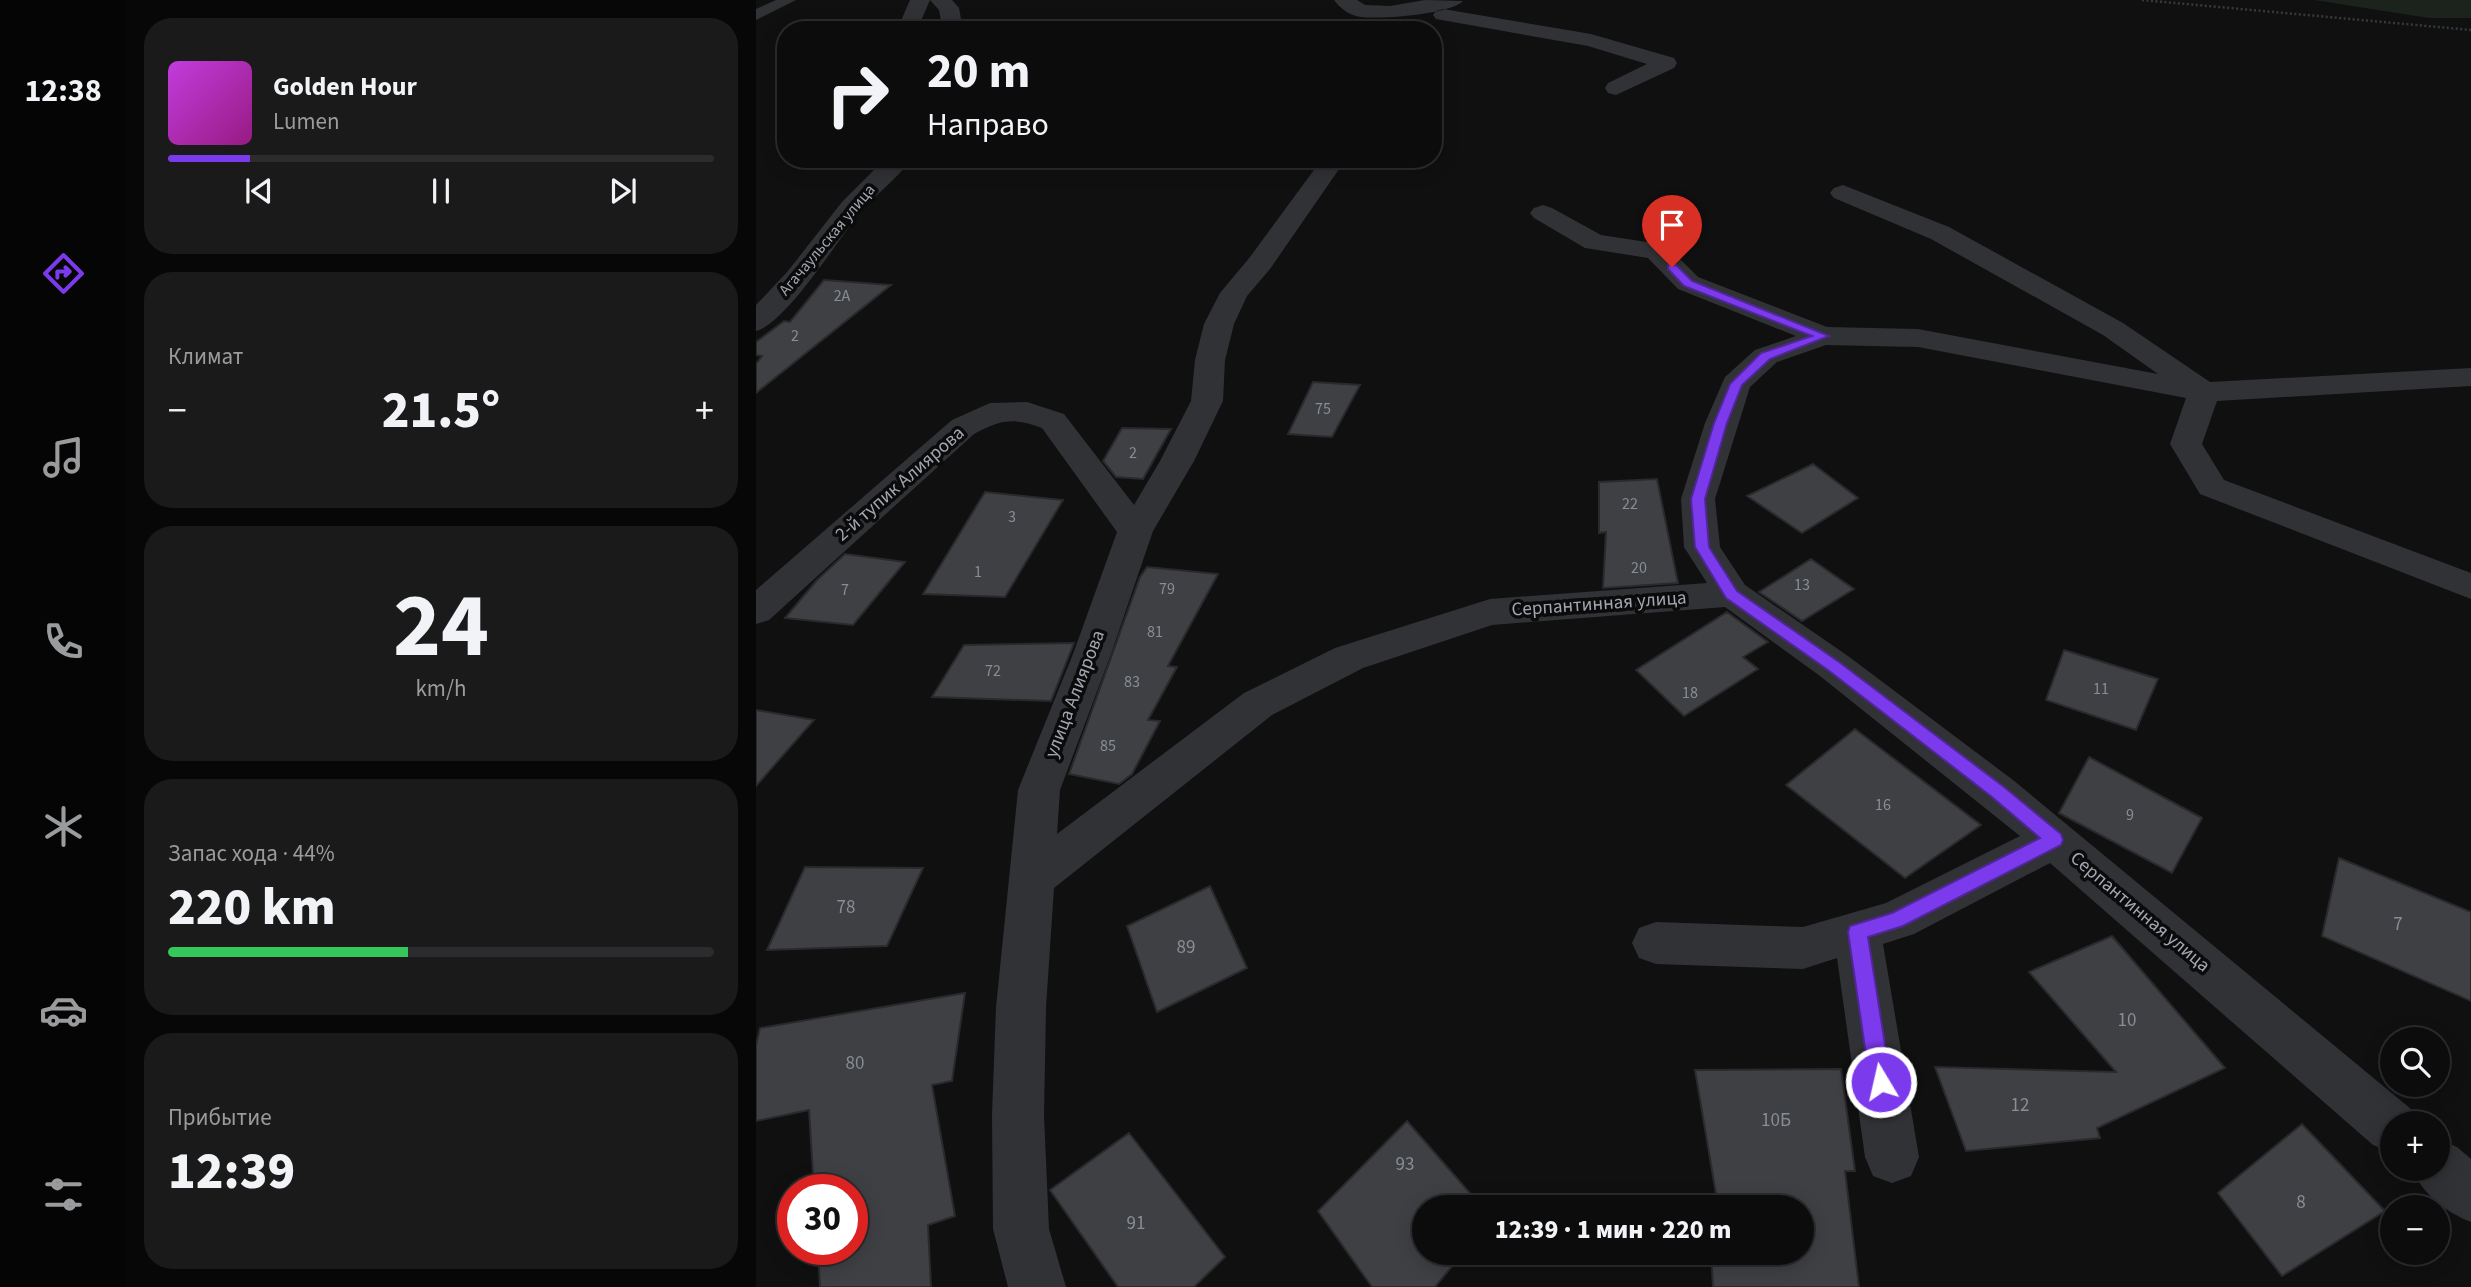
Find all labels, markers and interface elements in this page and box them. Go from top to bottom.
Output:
text: 20 m [927,37,1031,107]
icon: right [812,49,903,140]
text: 12:38 [24,68,102,114]
text: Golden Hour [273,68,417,105]
text: Направо [927,102,1049,148]
text: Lumen [273,105,340,138]
icon: previous [240,172,278,210]
icon: pause [422,172,460,210]
icon: next [604,172,642,210]
street label: Агачаульская улица [774,180,880,300]
pin [1642,195,1702,267]
icon: arrive [1653,206,1691,244]
icon: directions [39,249,88,298]
house number: 2А [834,285,851,307]
house number: 2 [791,325,799,347]
text: Климат [168,340,243,373]
text: 21.5° [382,374,500,448]
text: − [168,384,187,438]
text: + [695,384,714,438]
house number: 75 [1315,398,1331,420]
street label: 2-й тупик Алиярова [830,420,970,548]
icon: music [39,433,88,482]
house number: 2 [1129,442,1137,464]
house number: 22 [1622,493,1638,515]
house number: 3 [1008,506,1016,528]
house number: 20 [1631,557,1647,579]
house number: 1 [974,561,982,583]
text: 24 [393,562,489,691]
house number: 13 [1794,574,1810,596]
house number: 79 [1159,578,1175,600]
house number: 7 [841,579,849,601]
street label: Серпантинная улица [1511,584,1687,624]
icon: phone [39,617,88,666]
house number: 81 [1147,621,1163,643]
street label: улица Алиярова [1038,626,1112,762]
house number: 72 [985,660,1001,682]
house number: 83 [1124,671,1140,693]
text: km/h [415,672,467,705]
house number: 11 [2093,678,2109,700]
house number: 18 [1682,682,1698,704]
house number: 85 [1100,735,1116,757]
house number: 16 [1875,794,1891,816]
icon: climate [39,802,88,851]
house number: 9 [2126,804,2134,826]
text: Запас хода · 44% [168,837,335,870]
street label: Серпантинная улица [2064,845,2216,979]
text: 220 km [168,871,336,945]
house number: 78 [837,894,855,921]
house number: 7 [2393,911,2403,938]
house number: 89 [1177,934,1195,961]
icon: car [39,986,88,1035]
house number: 10 [2118,1007,2136,1034]
map controls [2380,1027,2450,1265]
button: search [2380,1027,2450,1097]
position arrow [1844,1045,1918,1119]
house number: 80 [846,1050,864,1077]
house number: 12 [2011,1092,2029,1119]
text: Прибытие [168,1101,272,1134]
house number: 10Б [1761,1107,1791,1134]
button: + [2380,1111,2450,1181]
text: 12:39 [168,1135,295,1209]
house number: 93 [1396,1151,1414,1178]
icon: filters [39,1170,88,1219]
speed limit sign: 30 [777,1174,868,1265]
house number: 8 [2296,1189,2306,1216]
button: − [2380,1195,2450,1265]
house number: 91 [1127,1210,1145,1237]
text: 12:39 · 1 мин · 220 m [1495,1211,1731,1248]

